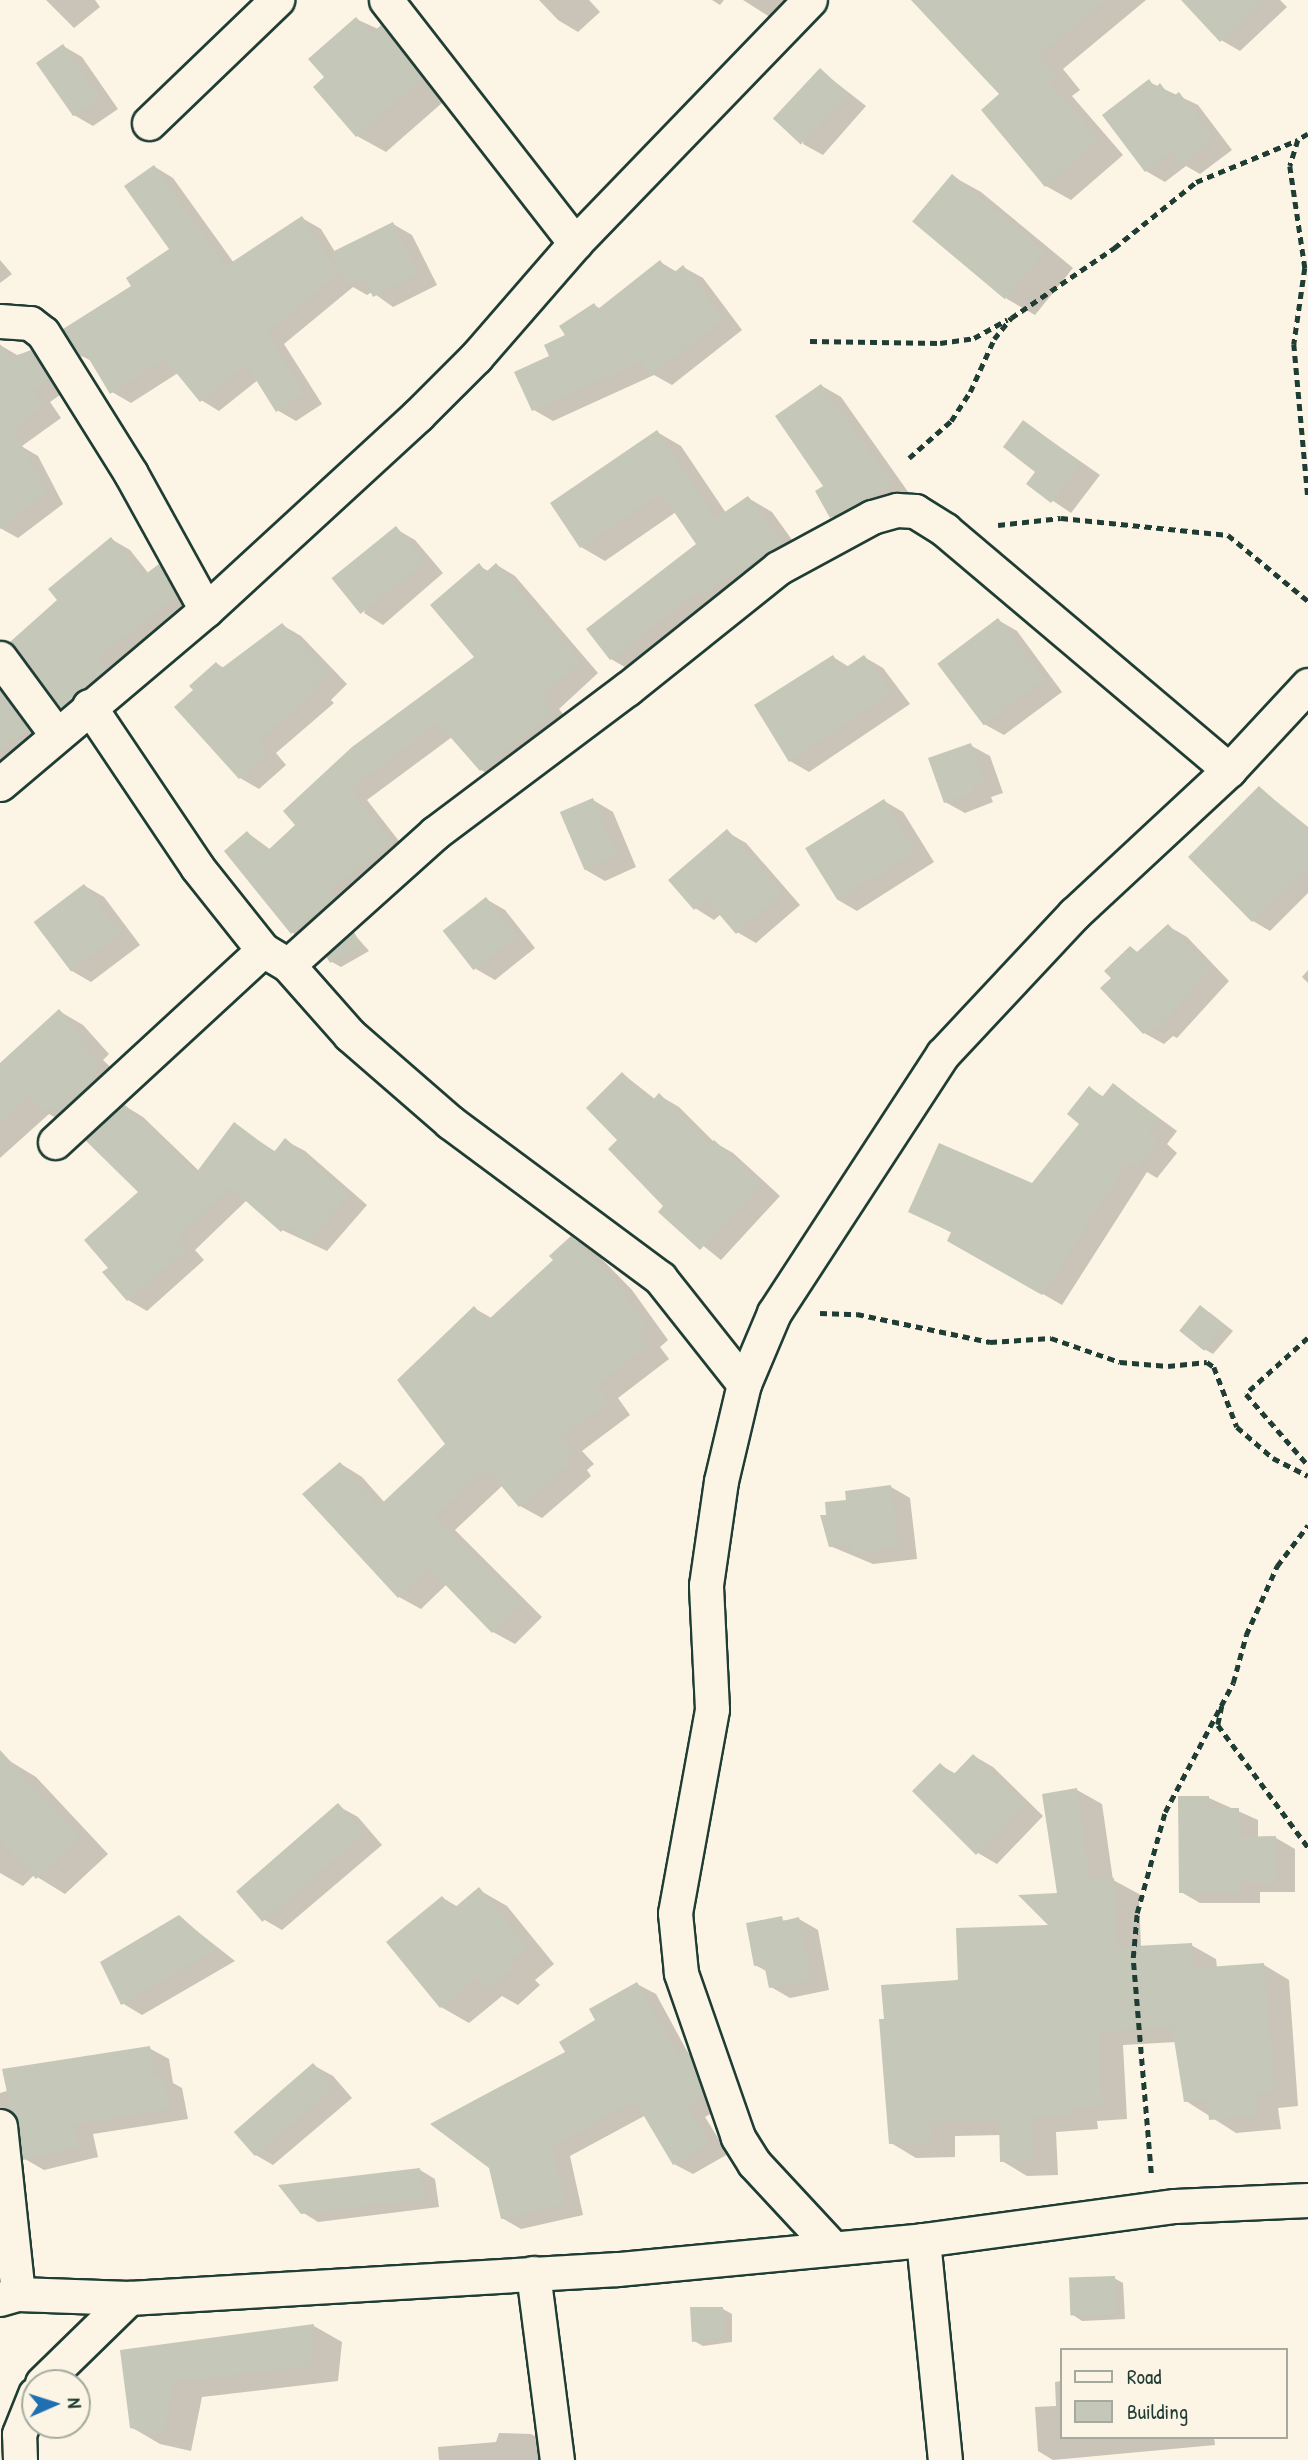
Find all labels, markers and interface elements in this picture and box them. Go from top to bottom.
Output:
legend [1060,2348,1287,2439]
text: Road [1127,2362,1161,2391]
north arrow [21,2369,91,2439]
text: N [62,2397,88,2409]
text: Building [1127,2397,1188,2426]

